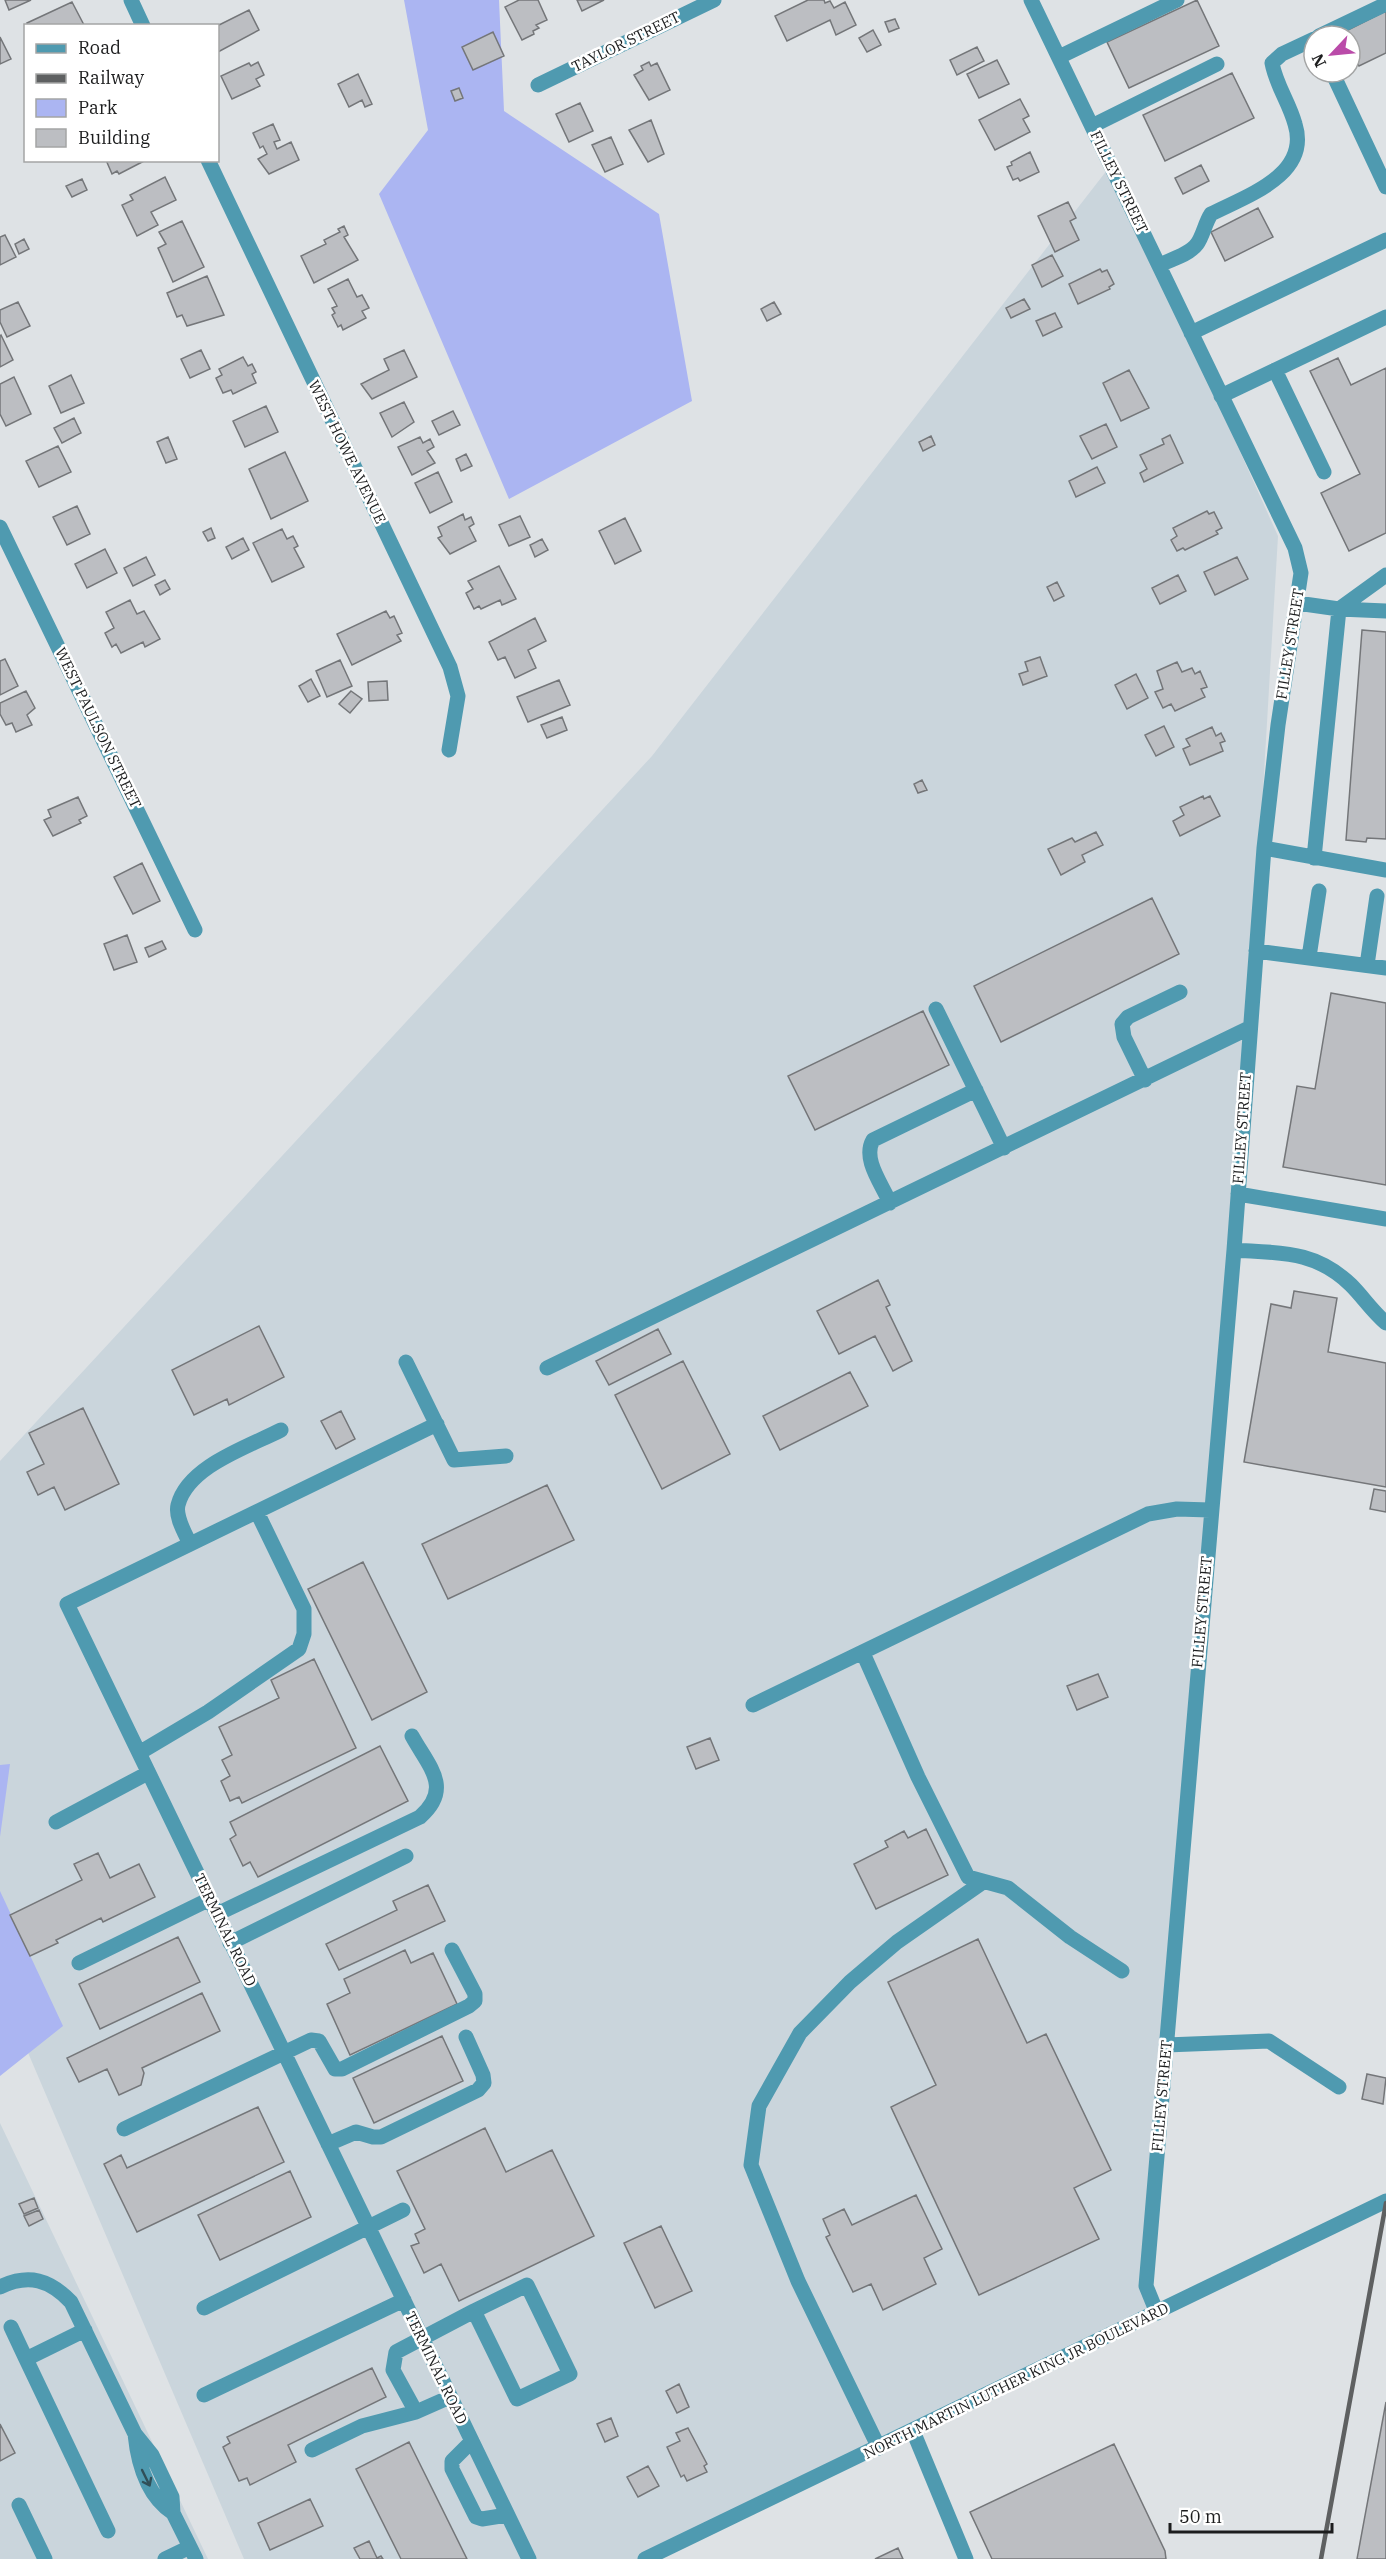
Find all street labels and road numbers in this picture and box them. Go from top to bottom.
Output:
street label: TAYLOR STREET [568,7,683,76]
street label: FILLEY STREET [1086,127,1153,237]
street label: WEST HOWE AVENUE [304,377,390,527]
street label: FILLEY STREET [1271,587,1308,701]
street label: WEST PAULSON STREET [51,644,146,812]
street label: FILLEY STREET [1228,1071,1255,1185]
street label: FILLEY STREET [1187,1555,1216,1669]
street label: TERMINAL ROAD [190,1870,261,1989]
street label: FILLEY STREET [1147,2039,1176,2153]
street label: NORTH MARTIN LUTHER KING JR BOULEVARD [860,2298,1171,2463]
street label: TERMINAL ROAD [401,2308,472,2427]

